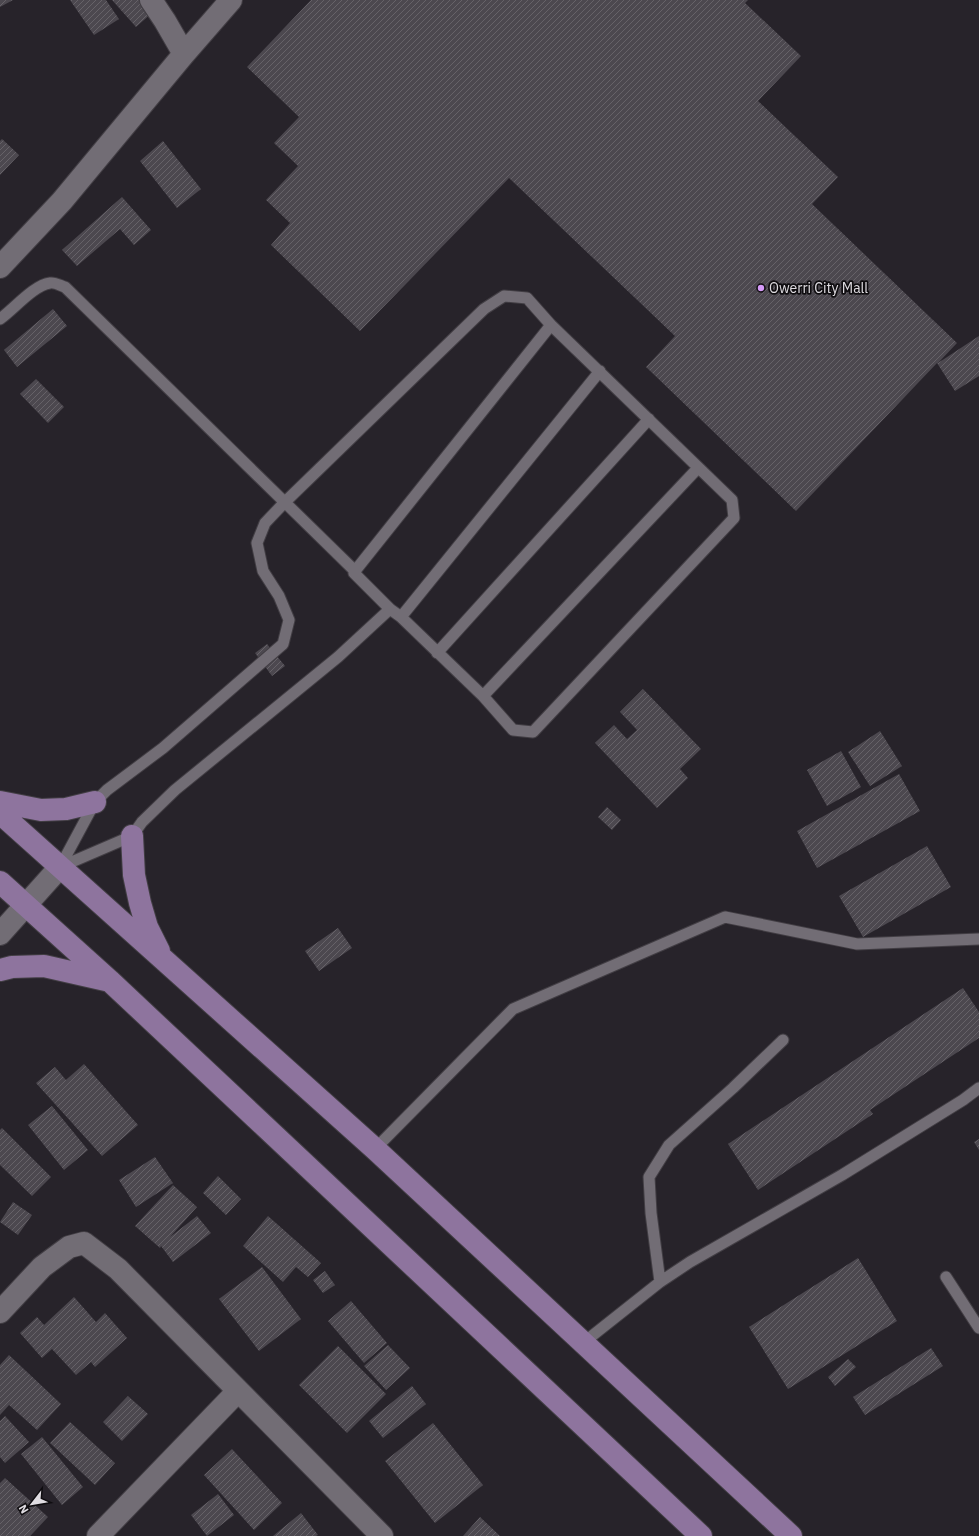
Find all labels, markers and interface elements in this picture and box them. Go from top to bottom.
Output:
place label: Owerri City Mall [769,279,868,297]
marker: Owerri City Mall [756,283,766,293]
north arrow [12,1484,52,1524]
text: N [15,1502,31,1516]

